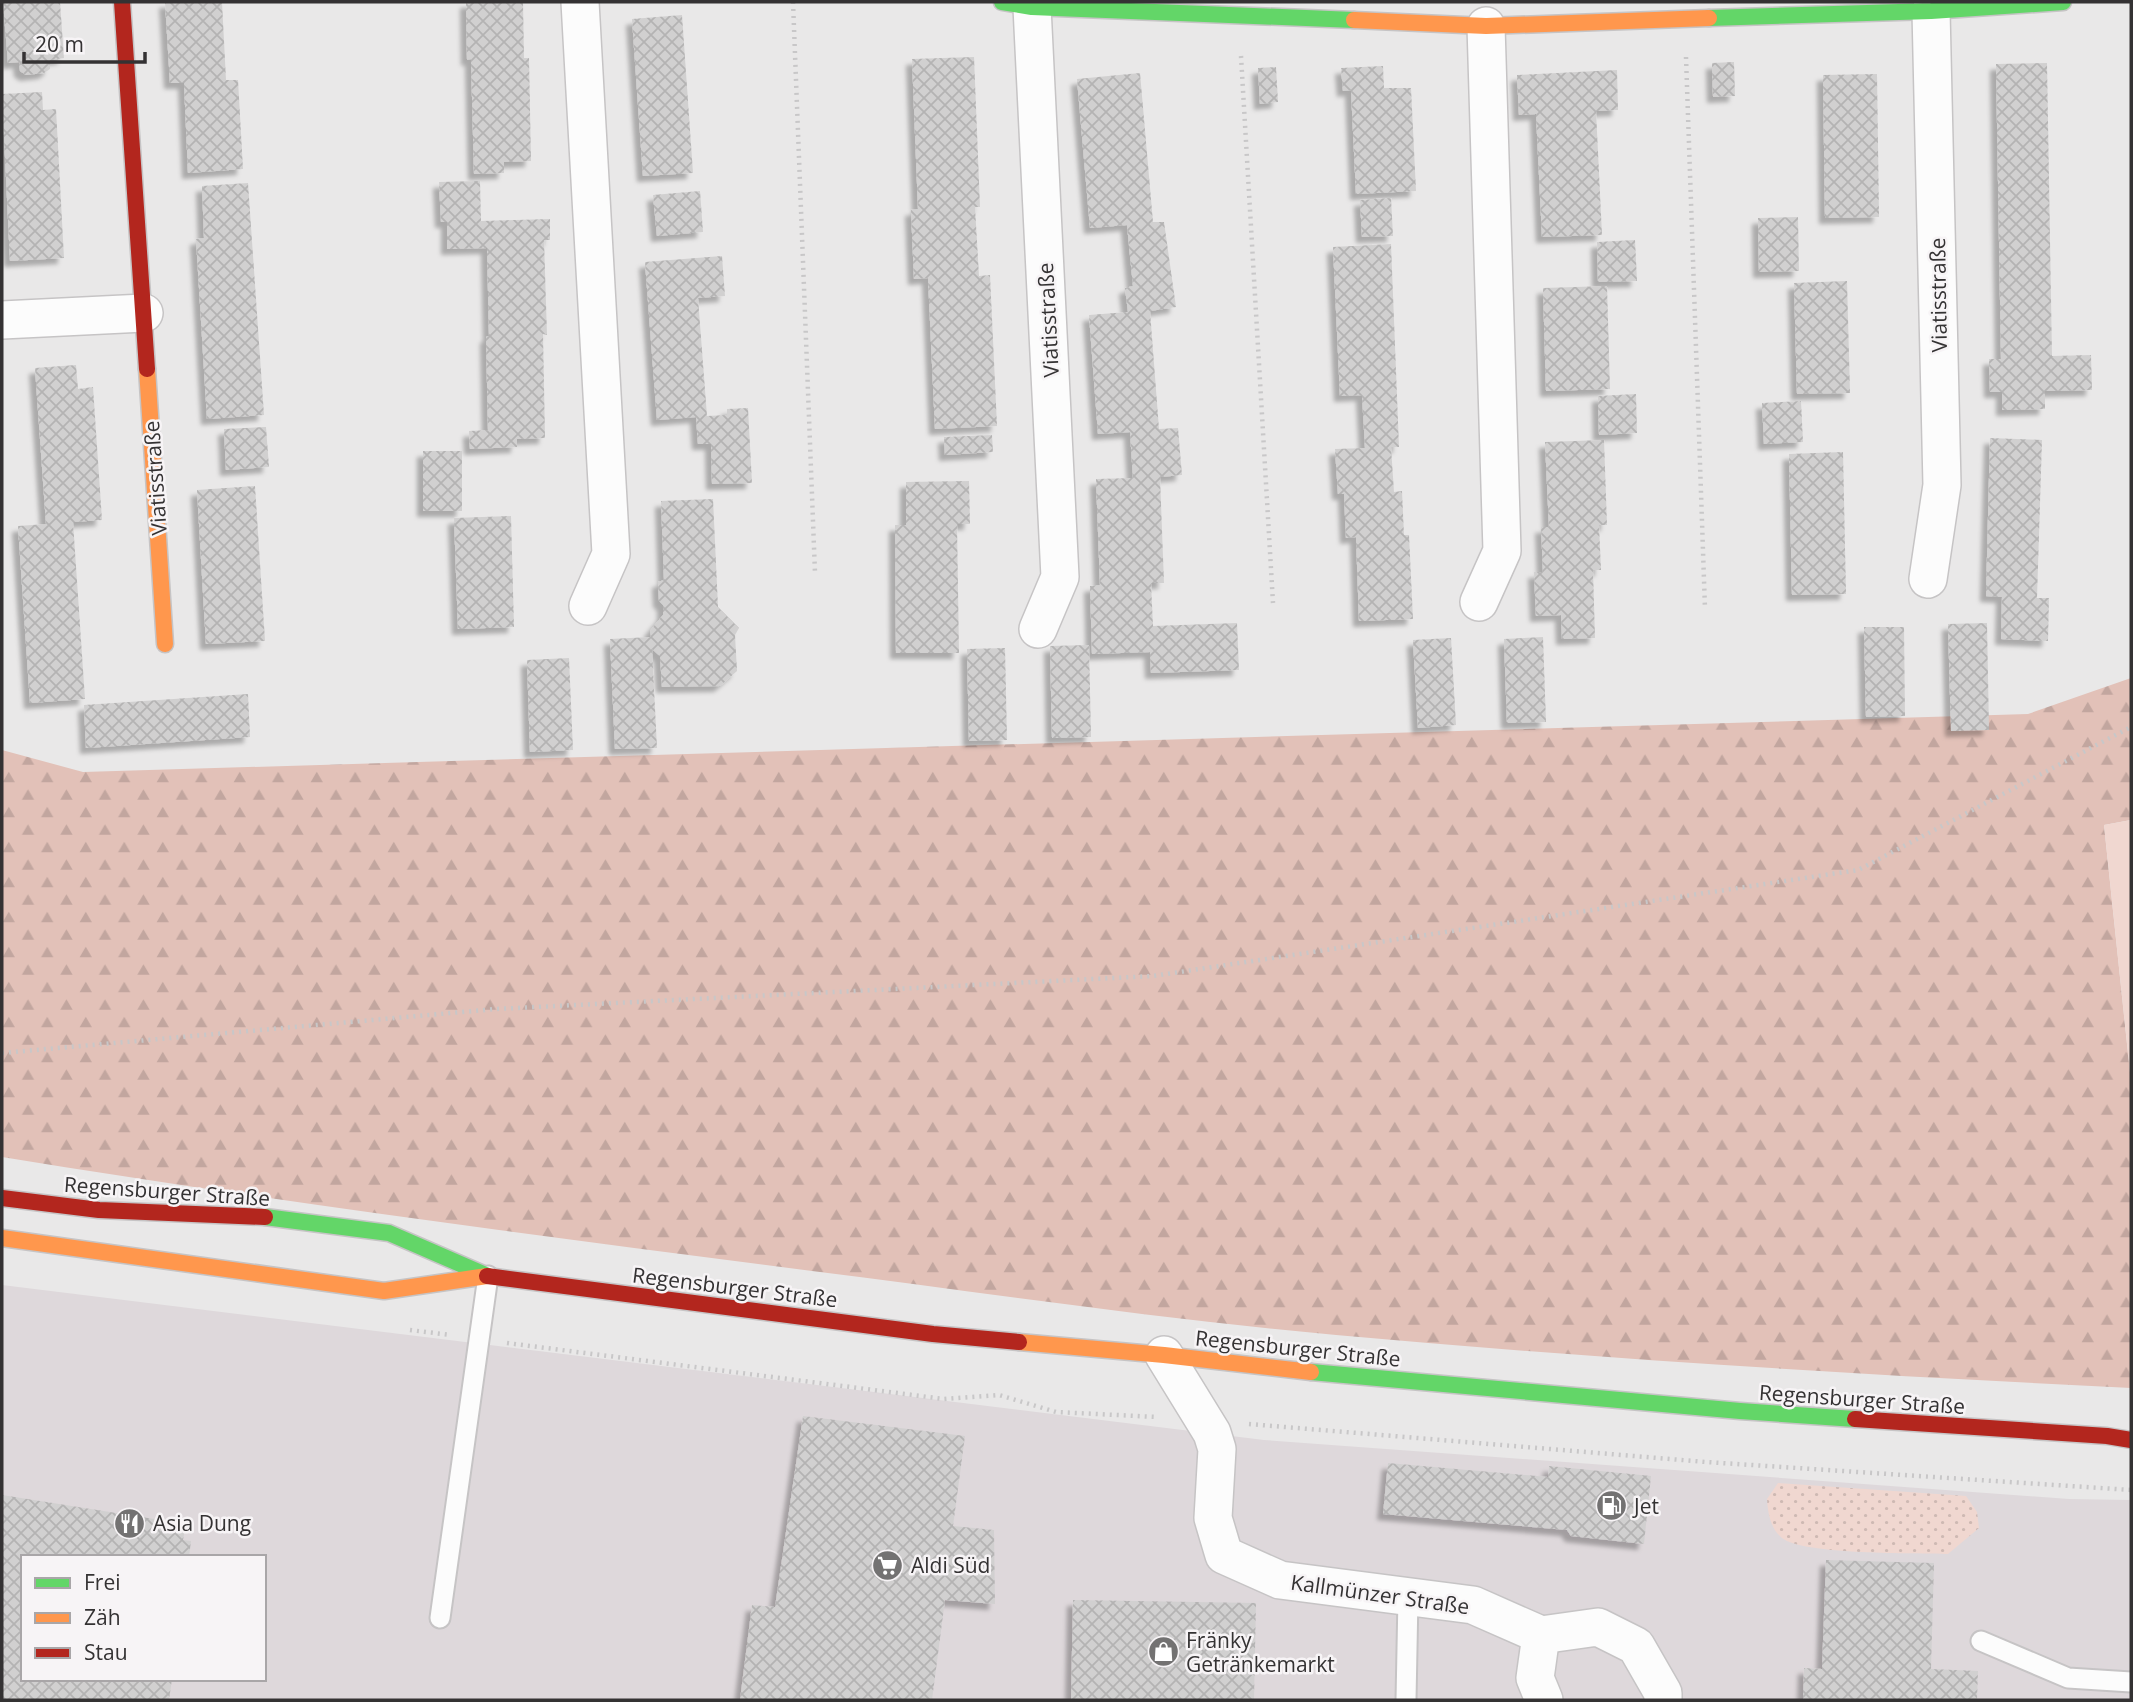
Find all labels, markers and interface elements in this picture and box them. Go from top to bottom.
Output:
scale bar [24,21,145,65]
text: 20 m [35,30,84,58]
street label: Viatisstraße [1923,237,1953,353]
street label: Viatisstraße [1031,262,1065,378]
street label: Viatisstraße [137,420,173,536]
street label: Regensburger Straße [63,1170,271,1212]
street label: Regensburger Straße [631,1261,839,1313]
street label: Regensburger Straße [1194,1323,1402,1373]
street label: Regensburger Straße [1758,1378,1966,1420]
fuel station icon: Jet [1594,1489,1628,1523]
place label: Jet [1632,1492,1659,1520]
restaurant icon: Asia Dung [113,1506,147,1540]
place label: Asia Dung [153,1509,251,1537]
supermarket icon: Aldi Süd [871,1548,905,1582]
place label: Aldi Süd [911,1551,990,1579]
legend [21,1555,266,1681]
text: Frei [84,1568,121,1596]
street label: Kallmünzer Straße [1289,1568,1471,1620]
text: Zäh [84,1603,121,1631]
place label: Fränky Getränkemarkt [1186,1626,1335,1678]
shop icon: Fränky Getränkemarkt [1146,1635,1180,1669]
text: Stau [84,1638,128,1666]

